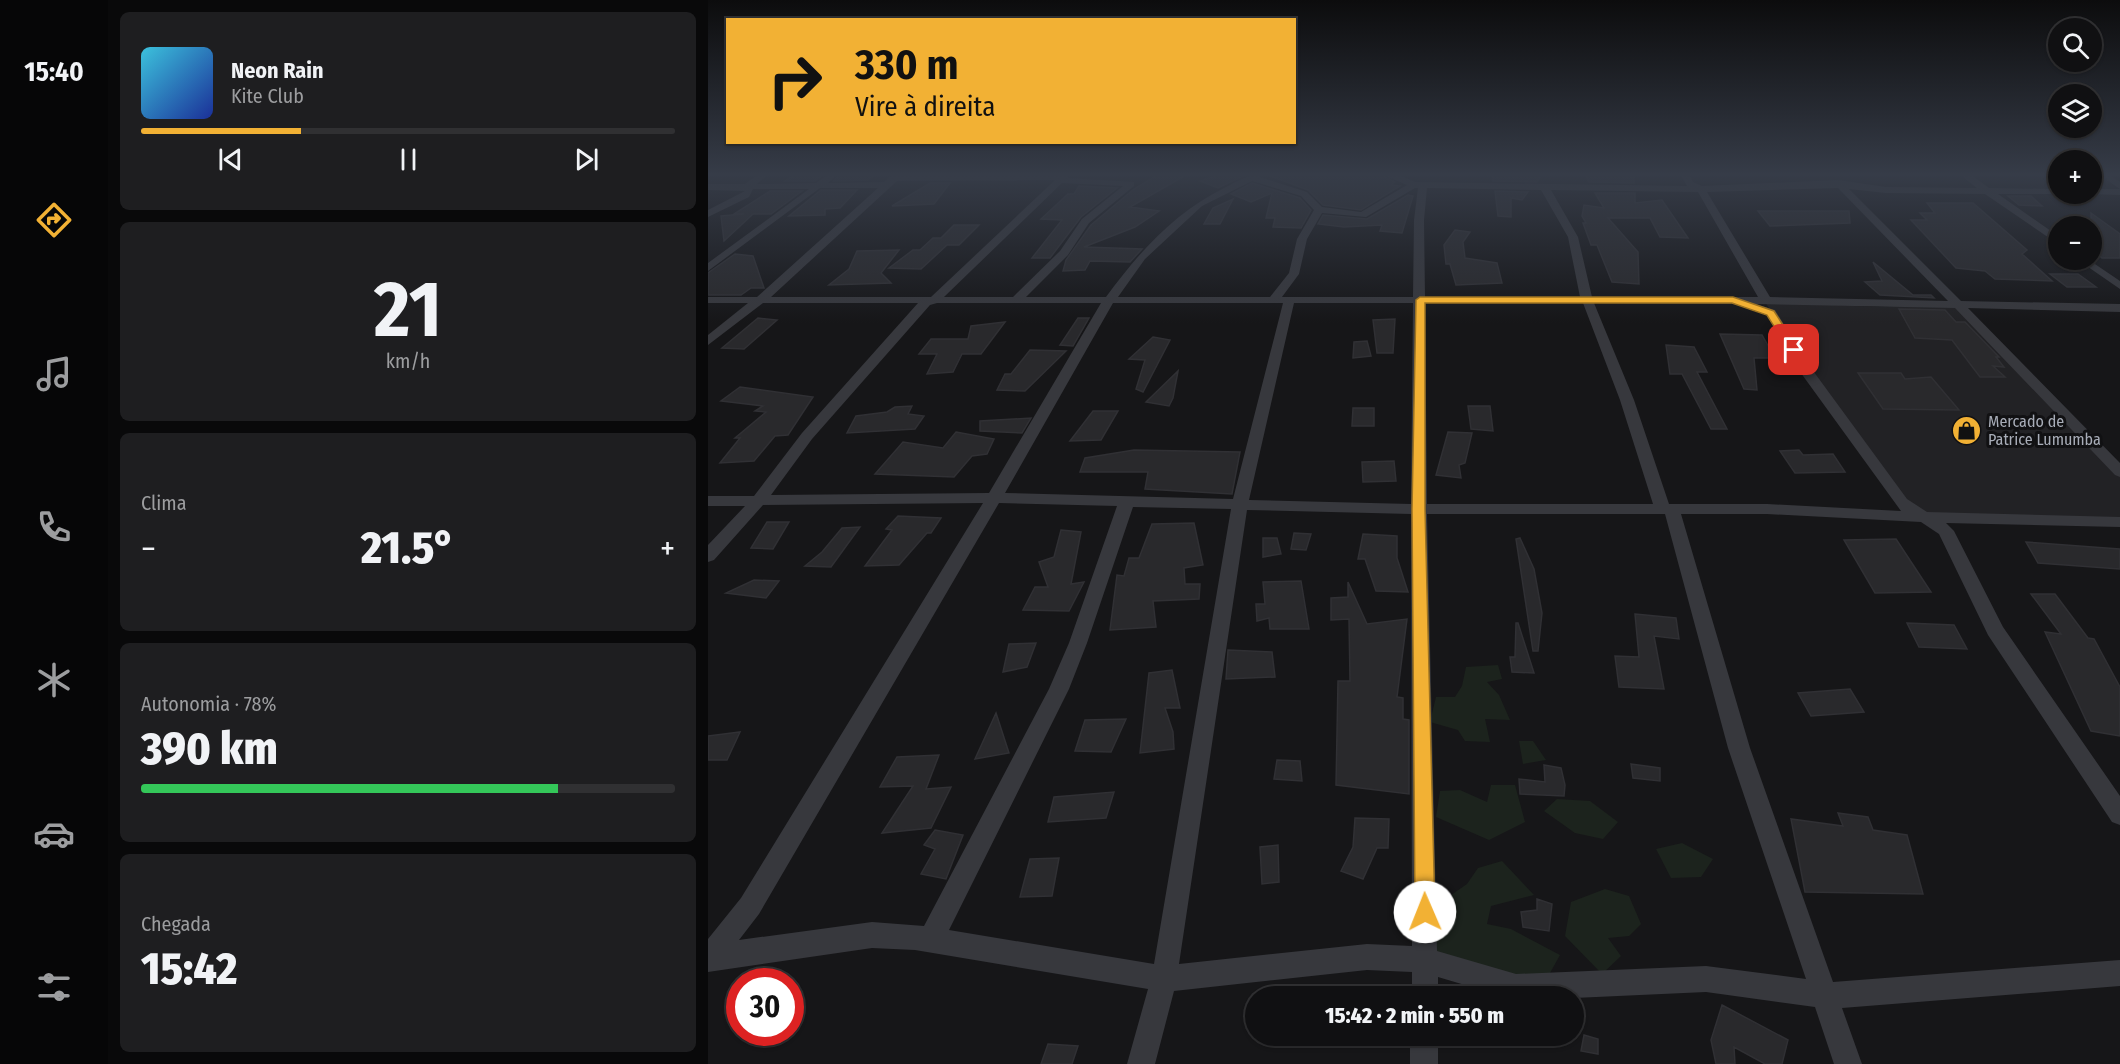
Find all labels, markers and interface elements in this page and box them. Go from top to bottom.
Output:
map controls [2048,18,2102,270]
button: search [2048,18,2102,72]
text: 330 m [855,40,958,90]
icon: right [756,42,834,120]
text: 15:40 [24,56,84,88]
text: Neon Rain [231,57,324,84]
text: Kite Club [231,84,304,108]
button: layers [2048,84,2102,138]
text: Vire à direita [855,91,995,123]
icon: previous [214,143,247,176]
icon: pause [392,143,425,176]
icon: next [570,143,603,176]
button: + [2048,150,2102,204]
icon: directions [33,199,75,241]
button: − [2048,216,2102,270]
text: 21 [374,263,442,357]
pin [1768,324,1819,375]
icon: arrive [1777,333,1810,366]
text: km/h [386,349,430,373]
icon: music [33,353,75,395]
place label: Mercado de Patrice Lumumba [1988,412,2101,449]
shop icon: Mercado de Patrice Lumumba [1951,414,1983,446]
text: Clima [141,491,186,515]
icon: phone [33,506,75,548]
text: 21.5° [361,521,455,575]
text: − [141,529,156,569]
text: + [660,529,675,569]
icon: climate [33,659,75,701]
text: Autonomia · 78% [141,692,276,716]
text: 390 km [141,722,278,776]
icon: car [33,813,75,855]
position arrow [1393,880,1457,944]
text: Chegada [141,912,211,936]
text: 15:42 [141,942,237,996]
icon: filters [33,966,75,1008]
speed limit sign: 30 [726,968,804,1046]
text: 15:42 · 2 min · 550 m [1325,1002,1504,1029]

